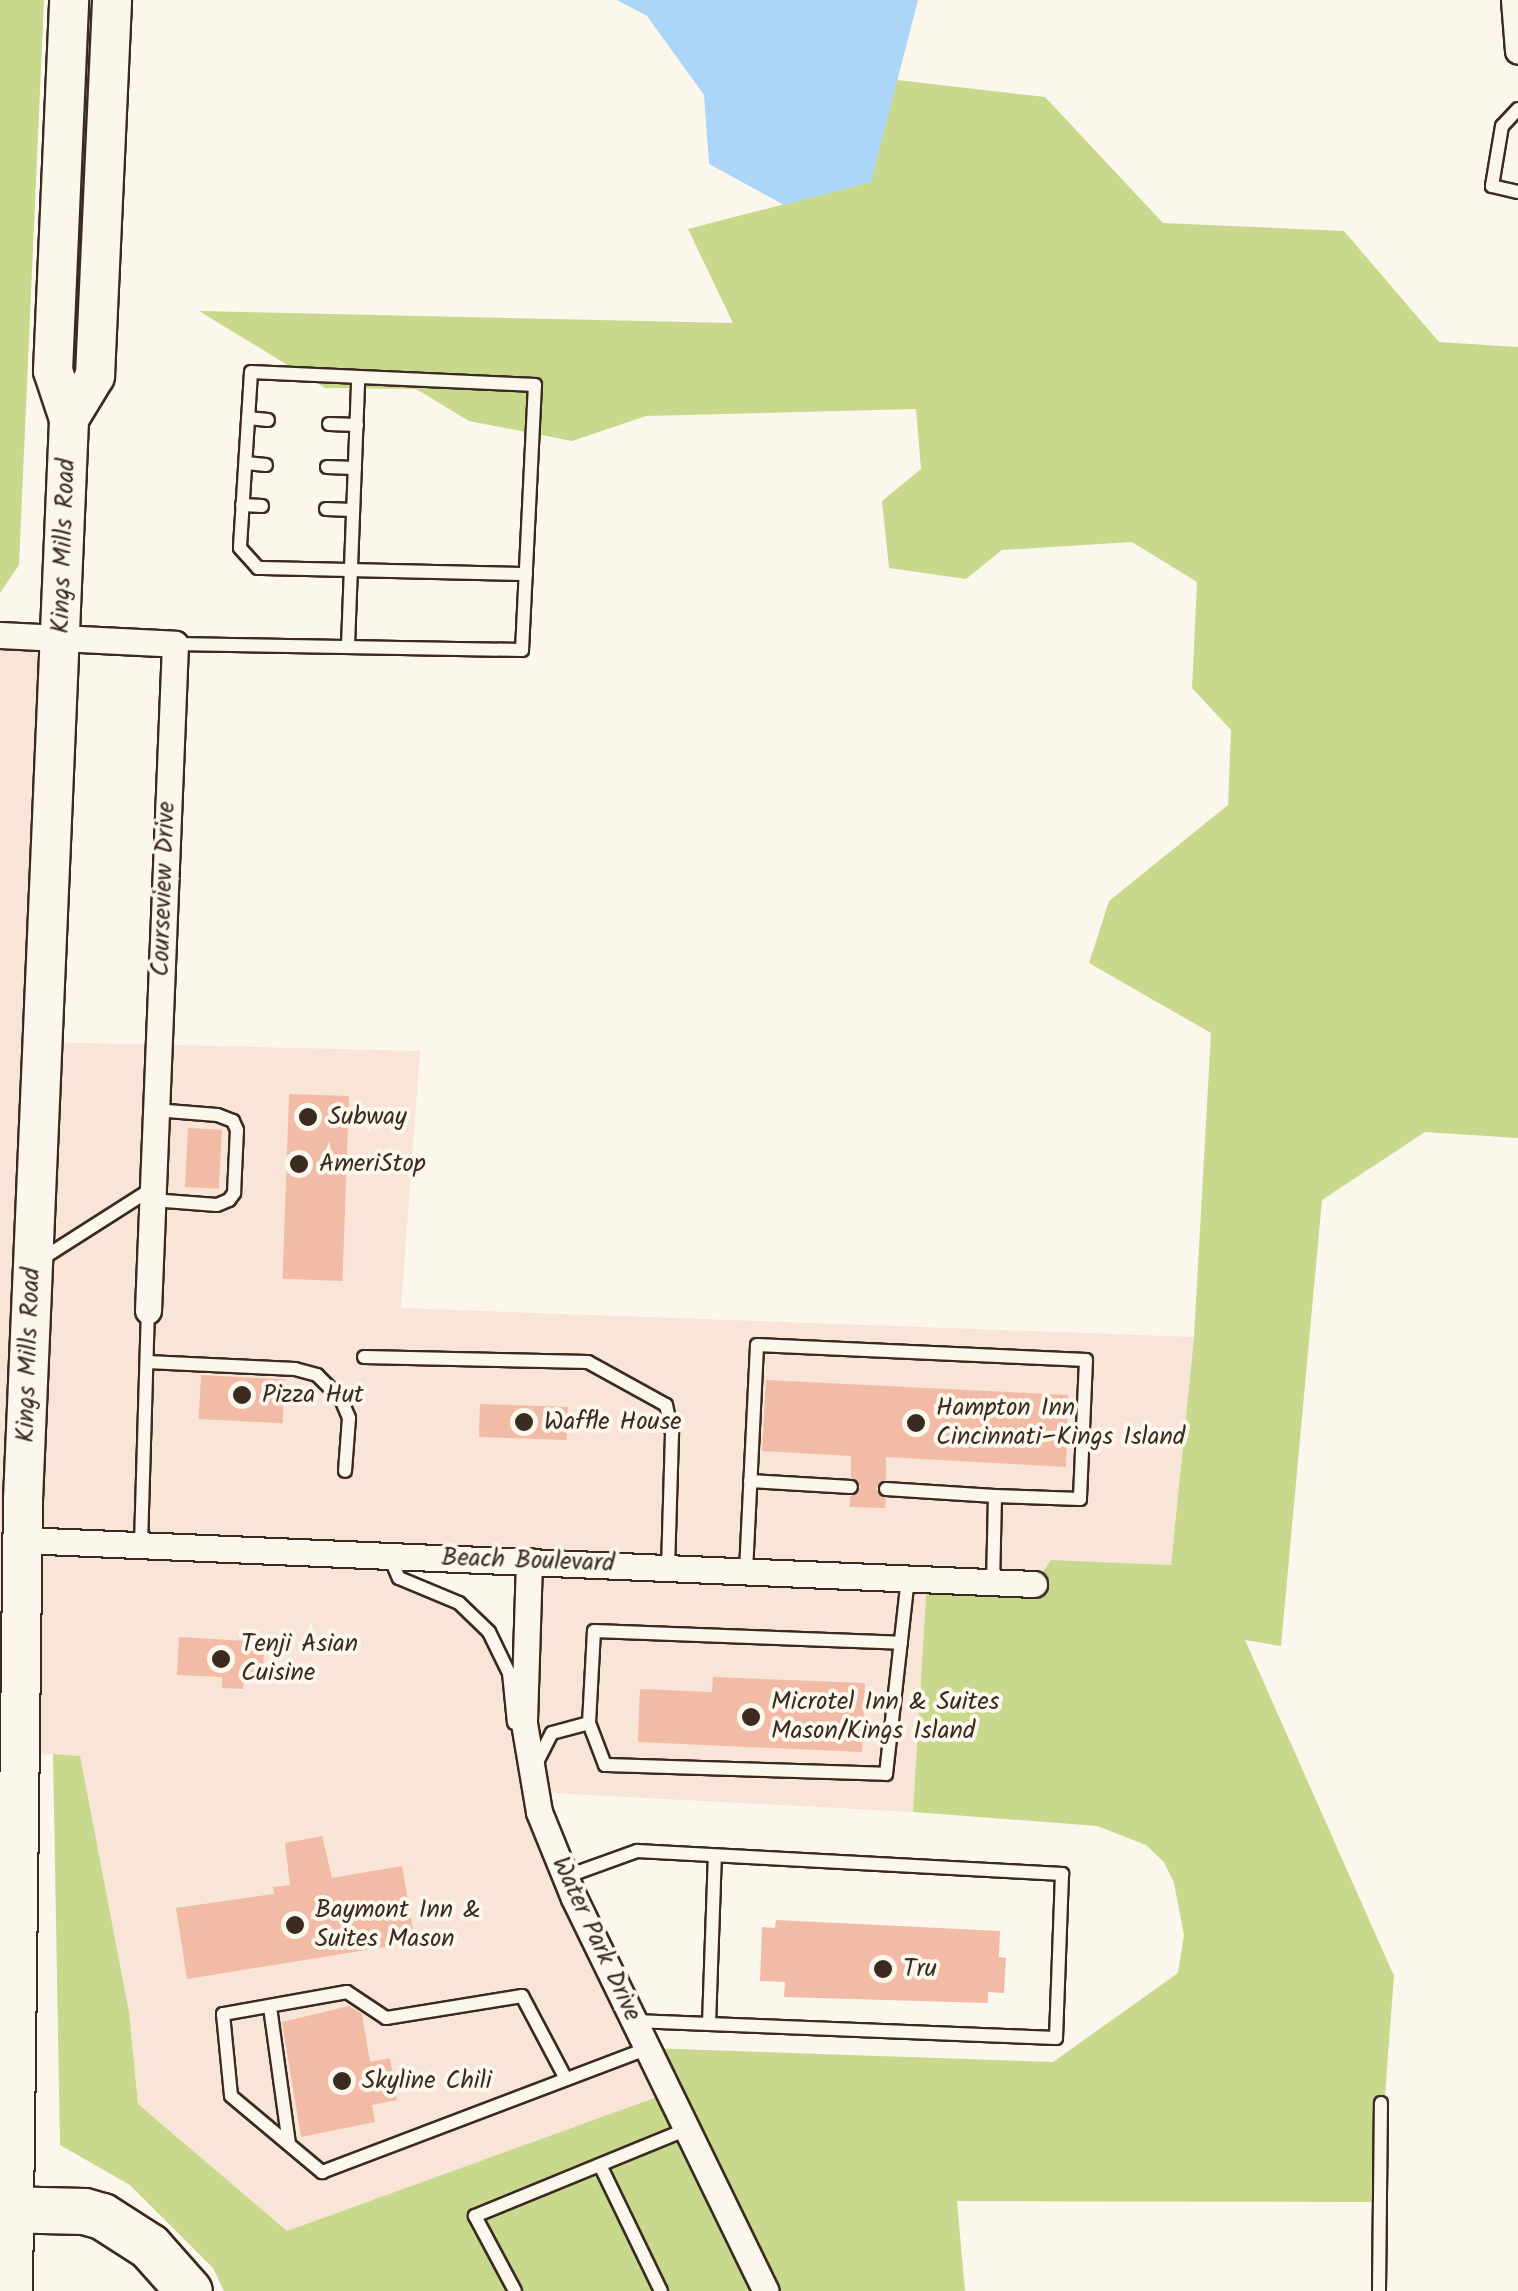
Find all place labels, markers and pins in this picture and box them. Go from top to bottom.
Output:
place label: Subway [328,1102,407,1132]
marker: Subway [297,1106,319,1128]
place label: AmeriStop [319,1149,426,1179]
marker: AmeriStop [288,1153,310,1175]
place label: Pizza Hut [262,1380,364,1410]
marker: Pizza Hut [231,1384,253,1406]
place label: Hampton Inn Cincinnati–Kings Island [936,1394,1185,1453]
place label: Waffle House [544,1407,682,1437]
marker: Waffle House [513,1411,535,1433]
marker: Hampton Inn Cincinnati–Kings Island [905,1412,927,1434]
place label: Tenji Asian Cuisine [241,1630,358,1689]
marker: Tenji Asian Cuisine [210,1648,232,1670]
place label: Microtel Inn & Suites Mason/Kings Island [771,1688,999,1747]
marker: Microtel Inn & Suites Mason/Kings Island [740,1706,762,1728]
place label: Baymont Inn & Suites Mason [315,1896,481,1955]
marker: Baymont Inn & Suites Mason [284,1914,306,1936]
place label: Tru [903,1954,937,1984]
marker: Tru [872,1958,894,1980]
place label: Skyline Chili [362,2066,492,2096]
marker: Skyline Chili [331,2070,353,2092]

